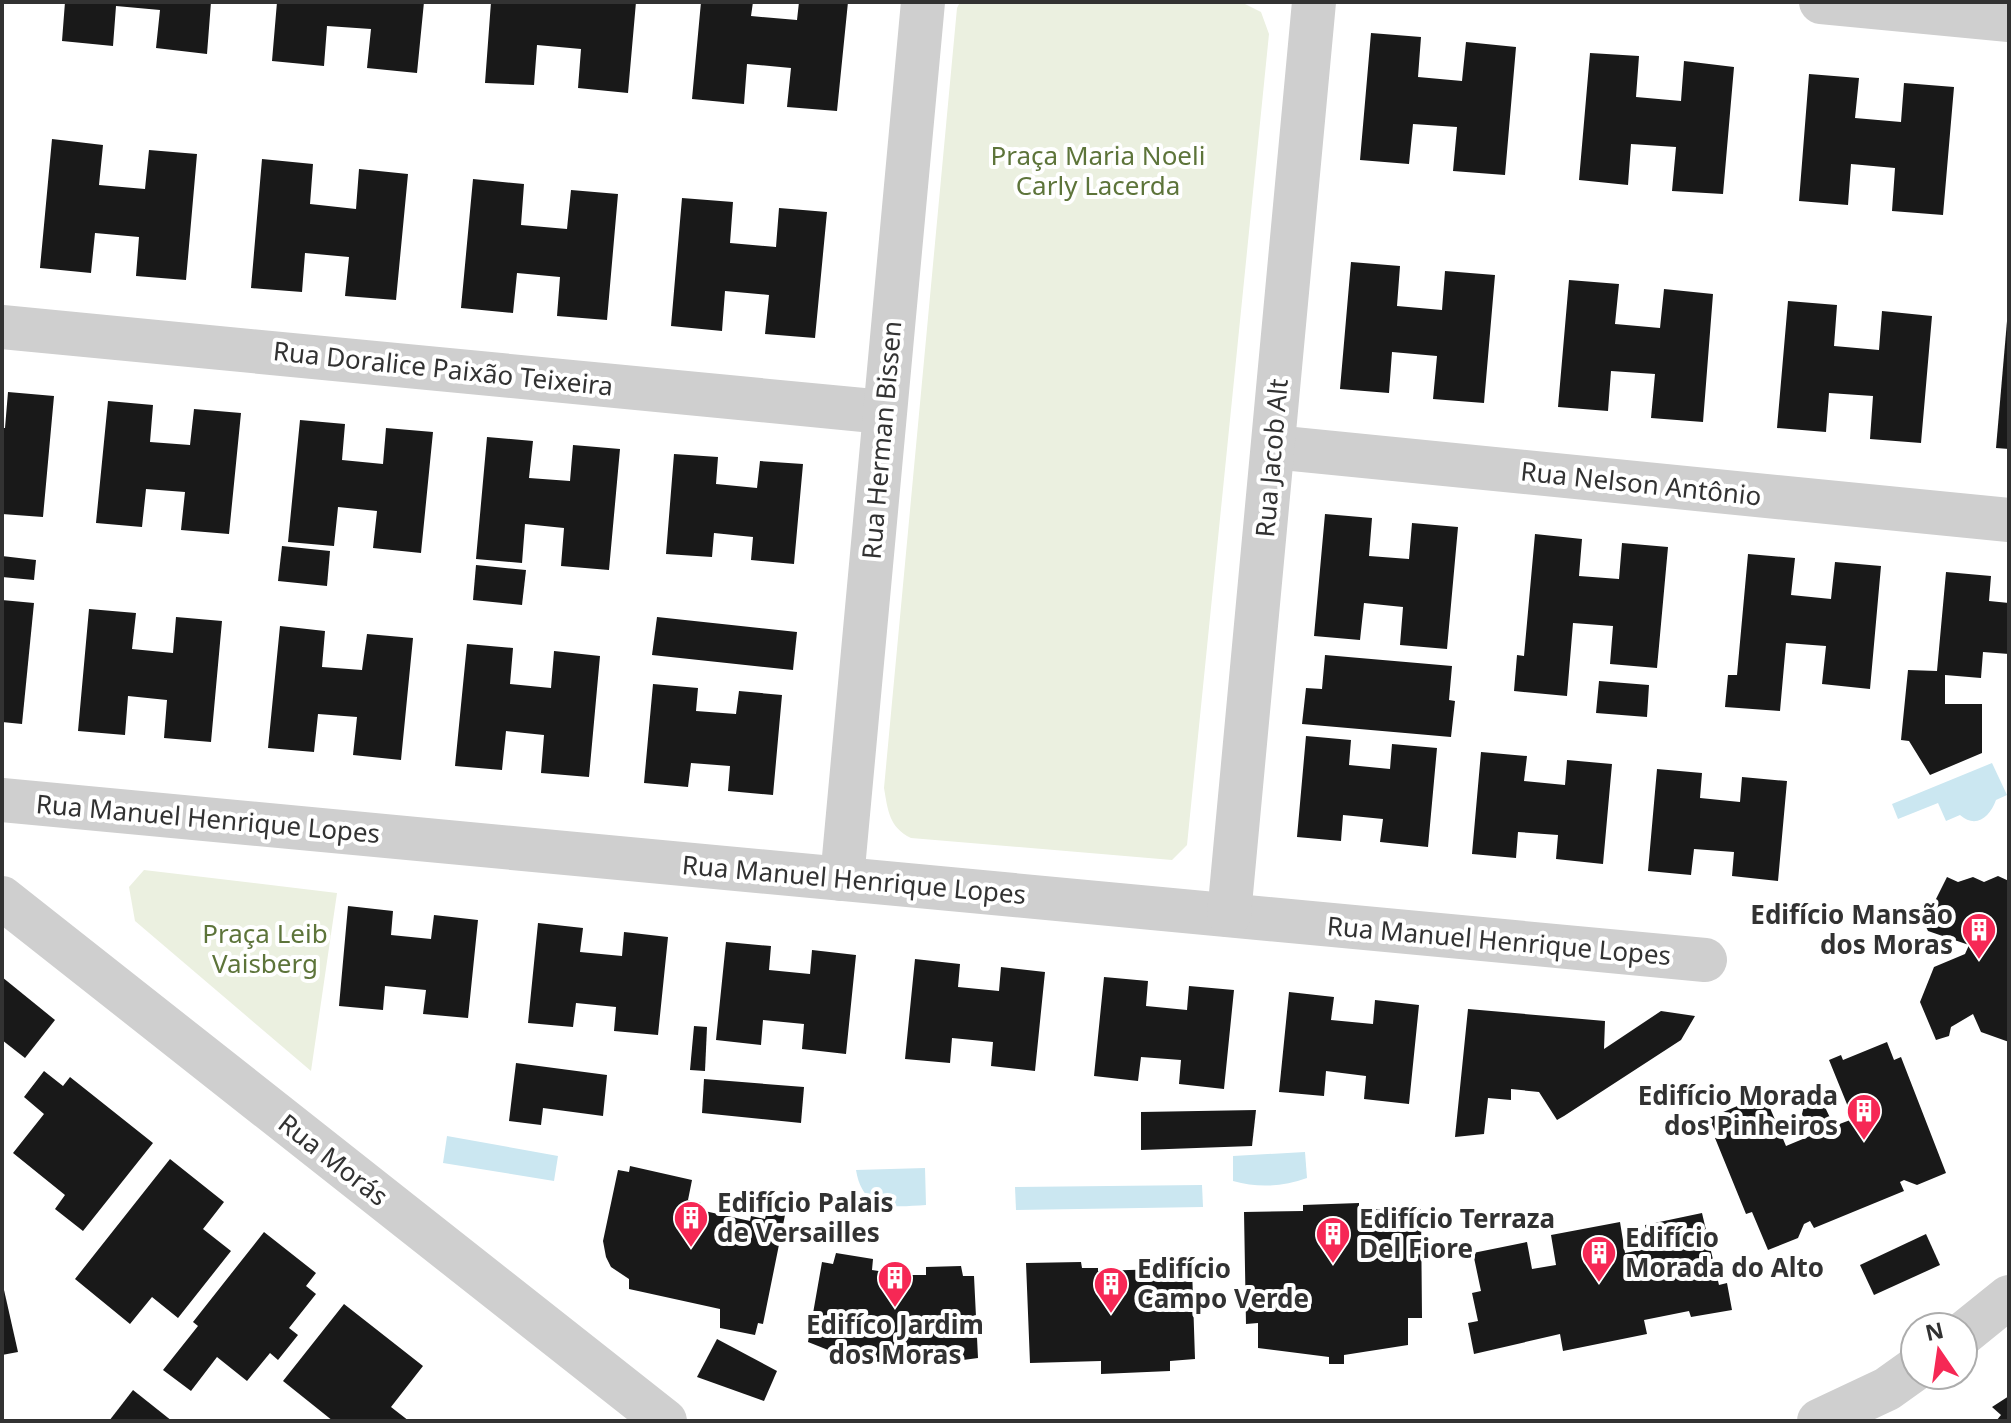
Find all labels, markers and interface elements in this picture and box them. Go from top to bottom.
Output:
park label: Praça Maria Noeli Carly Lacerda [991,137,1205,203]
street label: Rua Herman Bissen [853,319,909,561]
street label: Rua Doralice Paixão Teixeira [271,332,615,404]
street label: Rua Jacob Alt [1246,377,1296,539]
street label: Rua Nelson Antônio [1519,452,1763,514]
street label: Rua Manuel Henrique Lopes [34,785,382,851]
street label: Rua Manuel Henrique Lopes [680,846,1028,912]
place label: Edifício Mansão dos Moras [1750,896,1953,962]
street label: Rua Manuel Henrique Lopes [1325,907,1673,973]
building icon: Edifício Mansão dos Moras [1960,911,1998,961]
park label: Praça Leib Vaisberg [202,915,328,981]
place label: Edifício Morada dos Pinheiros [1638,1077,1838,1143]
building icon: Edifício Morada dos Pinheiros [1845,1092,1883,1142]
street label: Rua Morás [271,1105,396,1213]
place label: Edifício Palais de Versailles [717,1184,894,1250]
building icon: Edifício Palais de Versailles [672,1199,710,1249]
place label: Edifício Terraza Del Fiore [1359,1200,1555,1266]
building icon: Edifício Terraza Del Fiore [1314,1215,1352,1265]
place label: Edifício Morada do Alto [1625,1219,1824,1285]
building icon: Edifício Morada do Alto [1580,1234,1618,1284]
place label: Edifício Campo Verde [1137,1250,1309,1316]
building icon: Edifíco Jardim dos Moras [876,1259,914,1309]
building icon: Edifício Campo Verde [1092,1265,1130,1315]
place label: Edifíco Jardim dos Moras [806,1306,984,1372]
north arrow [1899,1311,1979,1391]
text: N [1922,1314,1946,1347]

